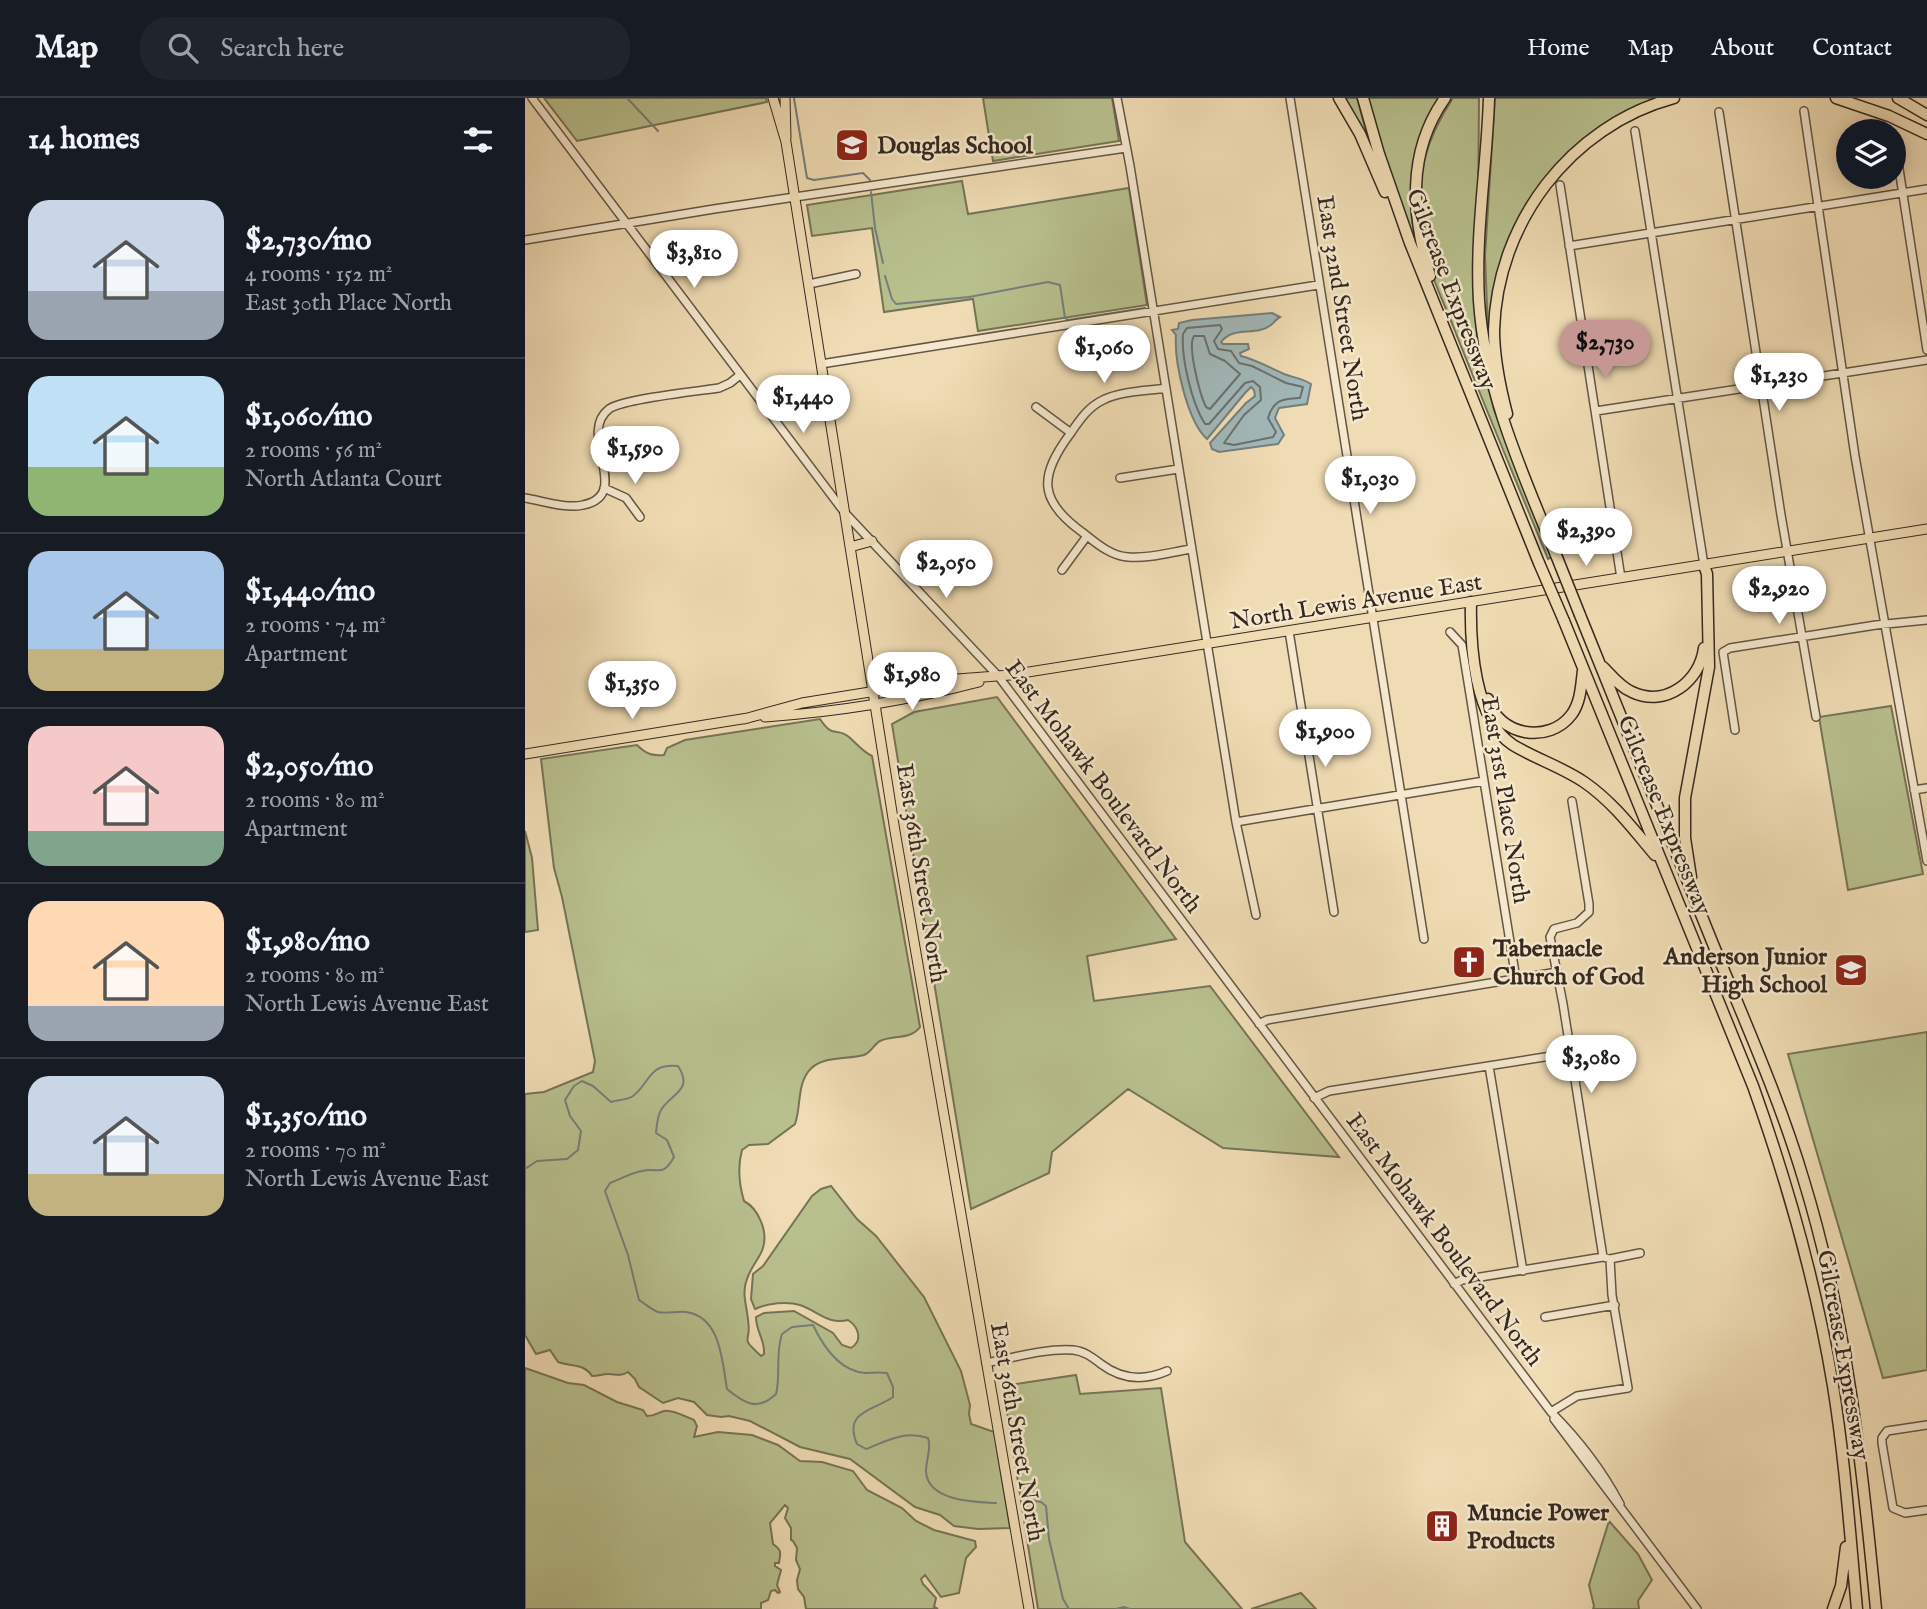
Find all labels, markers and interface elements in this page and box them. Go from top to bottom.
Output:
search box [140,17,630,80]
text: Map [35,27,98,69]
icon: search [164,29,202,67]
text: Search here [220,32,344,65]
text: Home [1527,33,1590,64]
text: Map [1628,33,1674,64]
text: About [1712,33,1774,64]
text: Contact [1812,33,1892,64]
map controls [1836,119,1906,189]
button: layers [1836,119,1906,189]
text: 14 homes [28,121,140,159]
icon: filters [459,121,497,159]
school or university icon: Douglas School [833,126,871,164]
place label: Douglas School [877,131,1033,162]
street label: Gilcrease Expressway [1398,185,1503,395]
street label: East 32nd Street North [1308,193,1375,423]
text: $2,730/mo [245,222,372,260]
icon: home [84,228,168,312]
pin: $3,810 [637,230,751,290]
text: $3,810 [666,238,722,267]
text: 4 rooms · 152 m² [245,260,392,289]
text: East 30th Place North [245,289,452,318]
pin: $2,730 [1548,320,1662,380]
pin: $1,060 [1047,326,1161,385]
text: $2,730 [1575,328,1635,357]
text: $1,060 [1074,333,1134,362]
pin: $1,230 [1722,354,1836,413]
text: $1,230 [1750,361,1808,390]
pin: $1,440 [746,376,860,435]
text: $1,440 [772,383,834,412]
text: $1,060/mo [245,398,372,436]
icon: home [84,404,168,488]
pin: $1,590 [578,426,692,486]
text: $1,590 [606,434,664,463]
text: 2 rooms · 56 m² [245,436,382,465]
pin: $1,030 [1313,456,1427,516]
text: $1,030 [1341,464,1399,493]
text: North Atlanta Court [245,465,442,494]
pin: $2,390 [1529,508,1643,568]
text: $2,390 [1556,516,1616,545]
pin: $2,050 [889,540,1003,600]
text: $2,050 [916,548,976,577]
pin: $2,920 [1722,566,1836,626]
street label: North Lewis Avenue East [1228,567,1484,638]
text: $1,440/mo [245,573,375,611]
text: $2,920 [1748,574,1810,603]
icon: home [84,579,168,663]
text: 2 rooms · 74 m² [245,611,386,640]
text: Apartment [245,640,348,669]
pin: $1,980 [855,652,969,712]
street label: East Mohawk Boulevard North [997,654,1209,920]
text: $1,980 [883,660,941,689]
pin: $1,350 [575,662,689,721]
text: $1,350 [604,669,660,698]
street label: East 31st Place North [1473,695,1536,906]
pin: $1,900 [1268,710,1382,769]
street label: Gilcrease Expressway [1609,711,1718,920]
text: $1,900 [1295,717,1355,746]
text: $2,050/mo [245,748,373,786]
icon: home [84,754,168,838]
street label: East 36th Street North [888,761,953,985]
text: 2 rooms · 80 m² [245,786,385,815]
text: Apartment [245,815,348,844]
text: $1,980/mo [245,923,370,961]
icon: home [84,929,168,1013]
place label: Tabernacle Church of God [1492,934,1645,993]
place label: Anderson Junior High School [1663,942,1827,1001]
church icon: Tabernacle Church of God [1450,943,1488,981]
school or university icon: Anderson Junior High School [1832,951,1870,989]
text: 2 rooms · 80 m² [245,961,385,990]
text: North Lewis Avenue East [245,990,489,1019]
pin: $3,080 [1534,1035,1648,1095]
text: $3,080 [1561,1043,1621,1072]
text: $1,350/mo [245,1098,367,1136]
icon: home [84,1104,168,1188]
street label: East Mohawk Boulevard North [1338,1107,1550,1373]
text: 2 rooms · 70 m² [245,1136,386,1165]
text: North Lewis Avenue East [245,1165,489,1194]
street label: Gilcrease Expressway [1809,1248,1876,1463]
street label: East 36th Street North [982,1320,1051,1544]
place label: Muncie Power Products [1467,1498,1609,1557]
building icon: Muncie Power Products [1423,1507,1461,1545]

